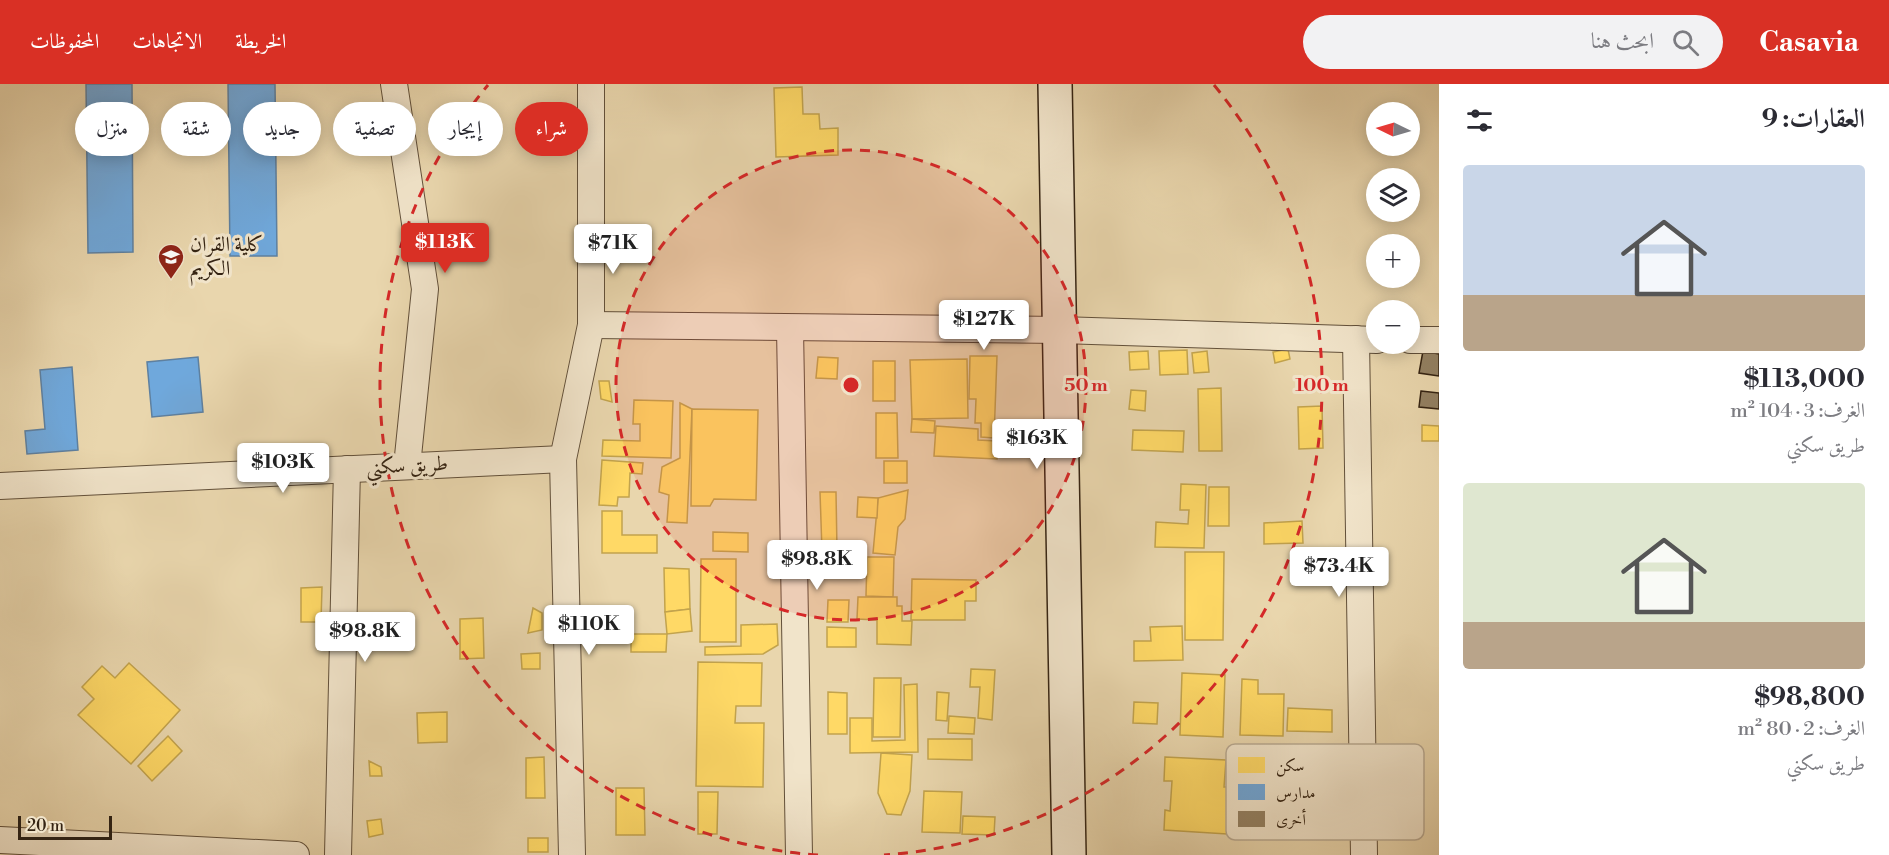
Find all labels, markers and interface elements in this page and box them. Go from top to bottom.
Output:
search box [1303,15,1723,69]
text: Casavia [1759,25,1859,60]
icon: search [1669,26,1702,59]
text: ابحث هنا [1591,28,1654,55]
text: المحفوظات [30,29,99,55]
text: الاتجاهات [132,29,202,55]
text: الخريطة [235,29,286,55]
chip: منزل [75,102,149,156]
chip: شقة [161,102,231,156]
chip: جديد [243,102,321,156]
chip: تصفية [333,102,416,156]
chip: إيجار [428,102,503,156]
chip: شراء [515,102,588,156]
north arrow [1366,102,1420,156]
map controls [1366,102,1420,354]
text: العقارات: 9 [1762,103,1865,135]
icon: filters [1463,104,1496,137]
button: layers [1366,168,1420,222]
icon: home [1610,204,1718,312]
pin: $113K [403,223,487,274]
pin: $71K [577,224,649,275]
text: $113K [415,230,475,255]
text: $71K [588,231,638,256]
place label: كلية القران الكريم [190,232,264,286]
button: + [1366,234,1420,288]
school or university icon: كلية القران الكريم [156,242,186,280]
pin: $127K [942,300,1026,351]
button: − [1366,300,1420,354]
text: $127K [953,307,1015,332]
text: $113,000 [1743,363,1865,395]
text: 50 m [1064,374,1108,397]
text: 100 m [1295,374,1349,397]
centre of rings [841,375,861,395]
text: الغرف: 3 · 104 m² [1730,399,1865,424]
pin: $163K [995,419,1079,470]
text: $163K [1006,426,1068,451]
text: طريق سكني [1787,434,1865,459]
pin: $103K [241,443,325,494]
text: $103K [251,450,315,475]
street label: طريق سكني [365,451,449,487]
icon: home [1610,522,1718,630]
pin: $98.8K [768,540,866,591]
text: $98.8K [781,547,853,572]
pin: $73.4K [1290,547,1388,598]
text: $73.4K [1304,554,1374,579]
pin: $110K [547,605,631,656]
pin: $98.8K [316,612,414,663]
text: $110K [558,612,620,637]
text: $98.8K [329,619,401,644]
text: $98,800 [1754,681,1865,713]
text: الغرف: 2 · 80 m² [1738,717,1865,742]
legend [1226,744,1424,840]
text: طريق سكني [1787,752,1865,777]
text: سكن [1276,756,1304,777]
text: مدارس [1276,783,1316,803]
text: أخرى [1276,808,1306,830]
scale bar [18,813,112,840]
text: 20 m [27,816,64,836]

